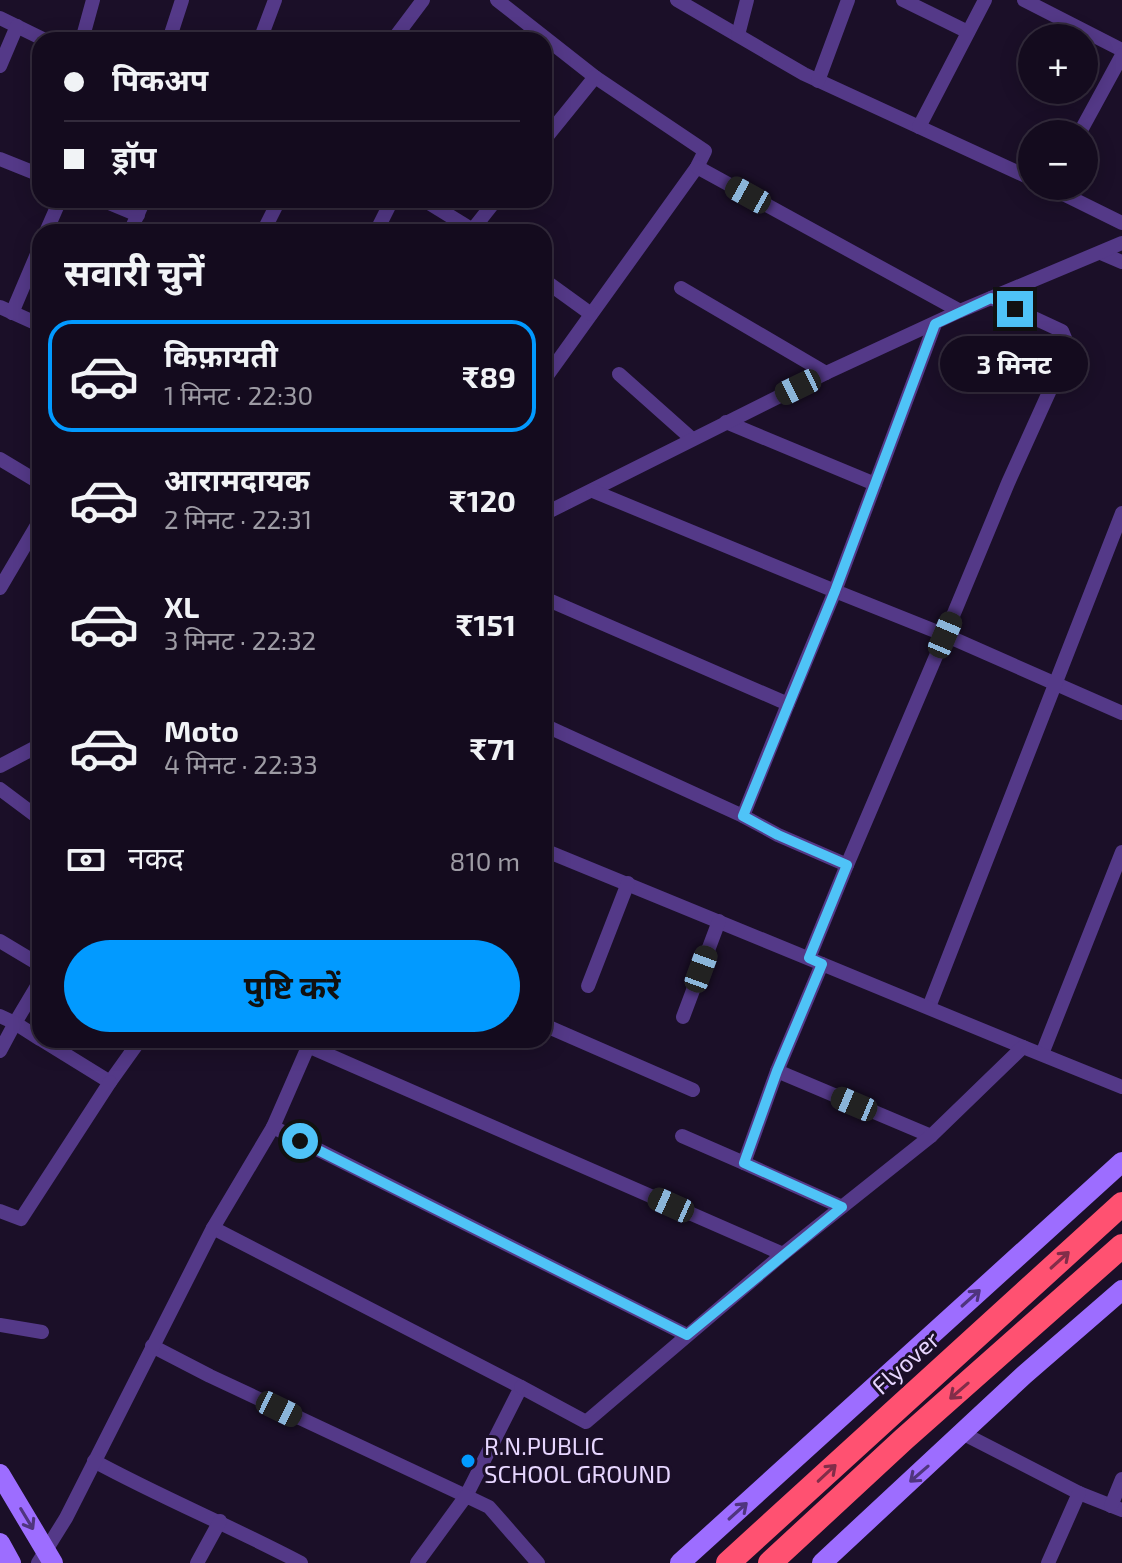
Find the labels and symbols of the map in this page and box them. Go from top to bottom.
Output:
car [721,173,775,217]
route end [997,291,1033,327]
callout: 3 मिनट [941,337,1089,393]
car [771,366,825,408]
car [925,608,965,662]
car [682,942,720,996]
car [827,1084,881,1124]
route start [282,1123,318,1159]
car [644,1184,698,1226]
one-way arrow [1050,1252,1070,1270]
one-way arrow [961,1288,981,1307]
street label: Flyover [865,1324,945,1400]
one-way arrow [949,1382,969,1400]
car [252,1388,306,1430]
place label: R.N.PUBLIC SCHOOL GROUND [484,1431,671,1488]
marker: R.N.PUBLIC SCHOOL GROUND [459,1452,477,1470]
one-way arrow [816,1464,836,1482]
one-way arrow [910,1465,930,1483]
one-way arrow [727,1502,747,1520]
one-way arrow [19,1507,35,1530]

